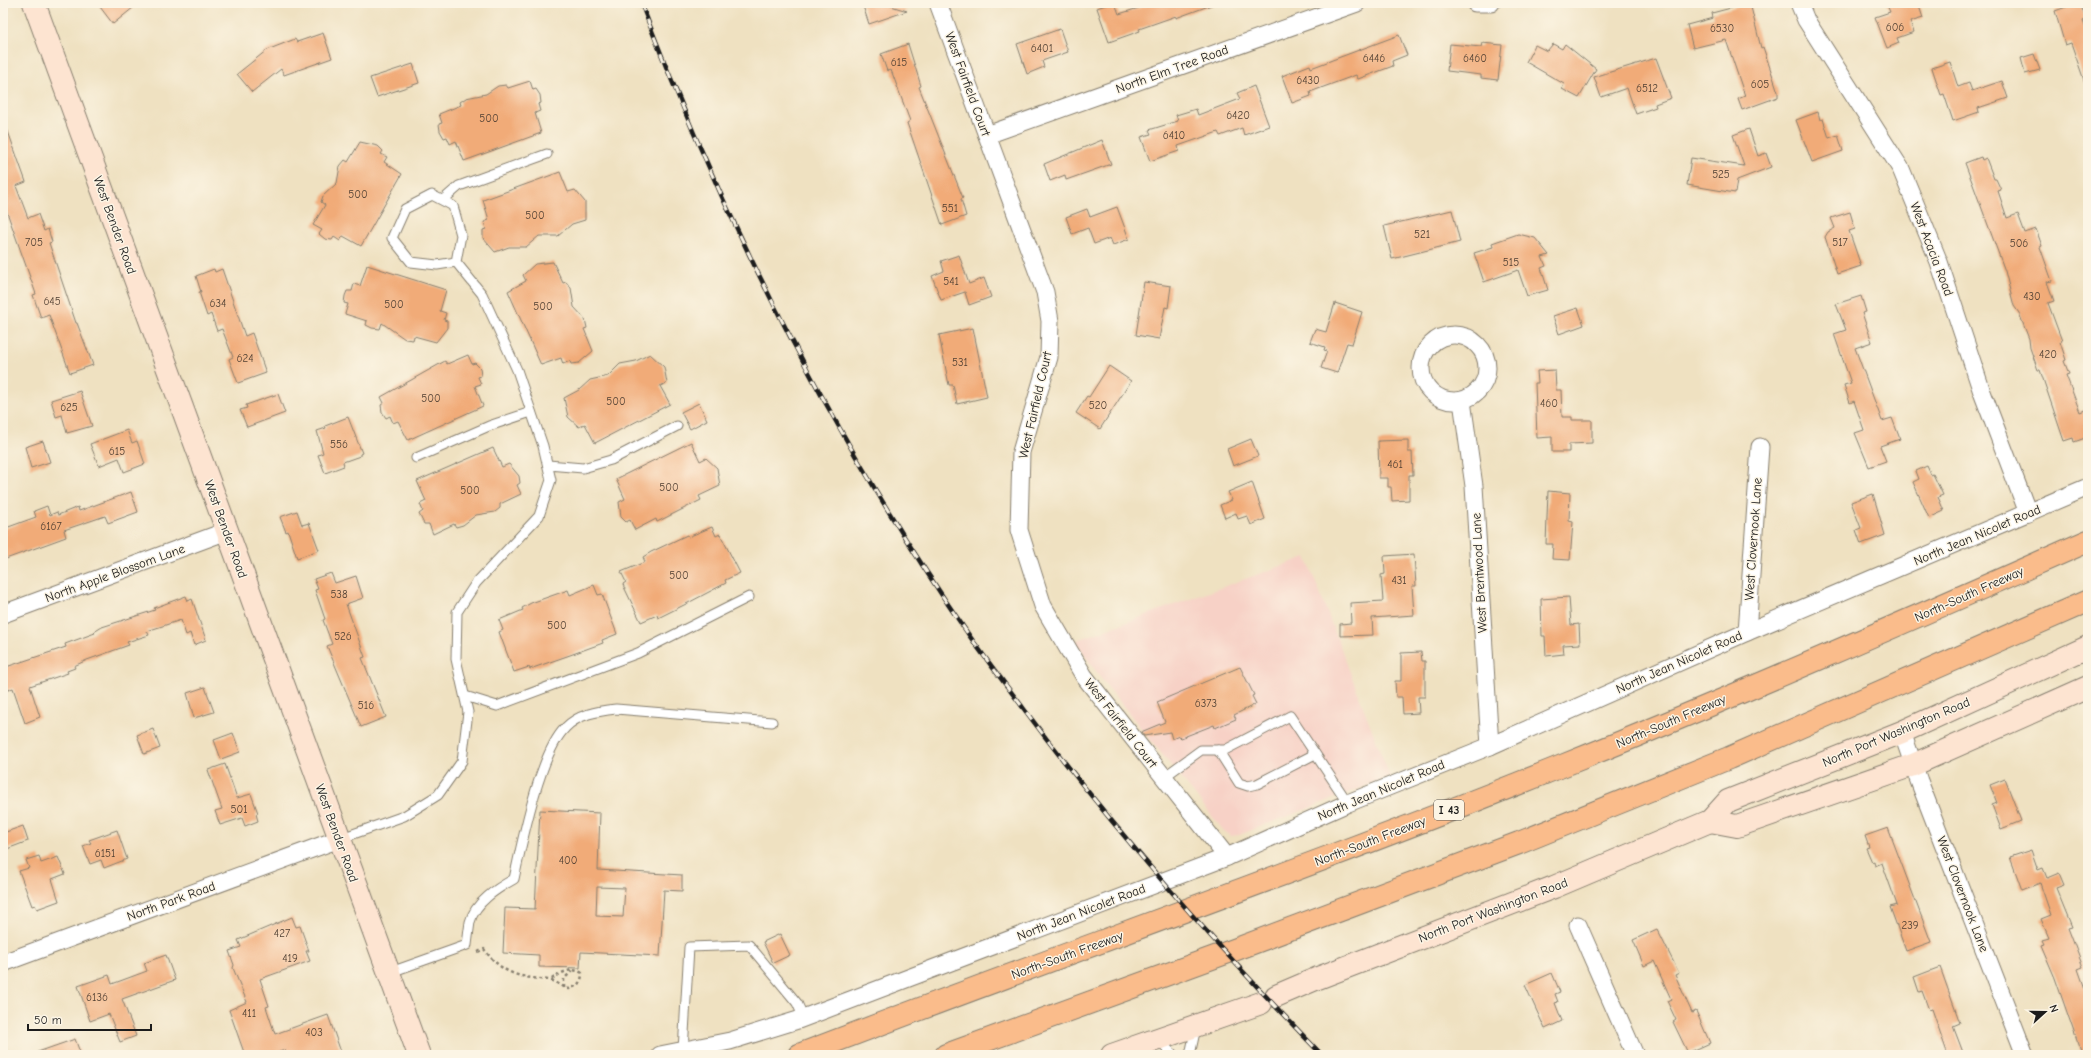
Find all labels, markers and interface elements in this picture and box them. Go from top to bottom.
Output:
house number: 606 [1886,21,1904,34]
house number: 6530 [1710,22,1734,35]
street label: West Fairfield Court [942,30,994,139]
house number: 6401 [1031,42,1053,55]
street label: North Elm Tree Road [1114,42,1230,96]
house number: 6446 [1363,52,1385,65]
house number: 6460 [1463,52,1487,65]
house number: 615 [891,56,907,69]
house number: 6430 [1296,74,1320,87]
house number: 605 [1751,78,1769,91]
house number: 6512 [1636,82,1658,95]
house number: 6420 [1226,109,1250,122]
house number: 500 [479,112,499,125]
house number: 6410 [1163,129,1185,142]
house number: 525 [1712,168,1730,181]
street label: West Bender Road [90,174,140,276]
house number: 500 [348,188,368,201]
street label: West Acacia Road [1907,200,1957,298]
house number: 551 [942,202,958,215]
house number: 500 [525,209,545,222]
house number: 521 [1414,228,1430,241]
house number: 705 [25,236,43,249]
house number: 517 [1832,236,1848,249]
house number: 506 [2010,237,2028,250]
house number: 515 [1503,256,1519,269]
house number: 541 [943,275,959,288]
house number: 430 [2023,290,2041,303]
house number: 645 [43,295,61,308]
house number: 634 [210,297,226,310]
house number: 500 [384,298,404,311]
house number: 500 [533,300,553,313]
house number: 420 [2039,348,2057,361]
street label: West Fairfield Court [1015,349,1055,460]
house number: 624 [237,352,253,365]
house number: 531 [952,356,968,369]
house number: 500 [421,392,441,405]
house number: 500 [606,395,626,408]
house number: 460 [1540,397,1558,410]
house number: 520 [1089,399,1107,412]
house number: 625 [60,401,78,414]
house number: 556 [330,438,348,451]
house number: 615 [109,445,125,458]
house number: 461 [1387,458,1403,471]
street label: West Clovernook Lane [1741,477,1765,601]
street label: West Bender Road [201,478,251,580]
house number: 500 [659,481,679,494]
house number: 500 [460,484,480,497]
street label: North Jean Nicolet Road [1911,501,2043,569]
street label: West Brentwood Lane [1468,512,1490,633]
house number: 6167 [40,520,62,533]
street label: North Apple Blossom Lane [43,541,187,605]
street label: North-South Freeway [1912,563,2026,625]
house number: 500 [669,569,689,582]
house number: 431 [1391,574,1407,587]
house number: 538 [330,588,348,601]
house number: 500 [547,619,567,632]
street label: North Jean Nicolet Road [1614,627,1744,697]
house number: 526 [334,630,352,643]
street label: West Fairfield Court [1081,675,1161,772]
street label: North-South Freeway [1614,691,1728,751]
street label: North Port Washington Road [1820,694,1972,770]
house number: 6373 [1195,697,1217,710]
house number: 516 [358,699,374,712]
street label: North Jean Nicolet Road [1315,756,1447,824]
street label: West Bender Road [312,782,362,884]
road number: I 43 [1434,800,1464,820]
house number: 501 [230,803,248,816]
street label: North-South Freeway [1312,813,1428,869]
street label: West Clovernook Lane [1934,834,1992,955]
house number: 6151 [95,847,115,860]
house number: 400 [559,854,577,867]
street label: North Port Washington Road [1416,875,1570,945]
street label: North Park Road [125,878,217,924]
street label: North Jean Nicolet Road [1015,881,1147,943]
house number: 239 [1901,919,1919,932]
house number: 427 [274,927,290,940]
street label: North-South Freeway [1009,928,1125,982]
house number: 419 [282,952,298,965]
house number: 6136 [86,991,108,1004]
north arrow [2025,992,2065,1032]
text: N [2047,1003,2061,1014]
scale bar [28,1006,151,1032]
house number: 411 [242,1007,256,1020]
text: 50 m [34,1013,62,1027]
house number: 403 [305,1026,323,1039]

